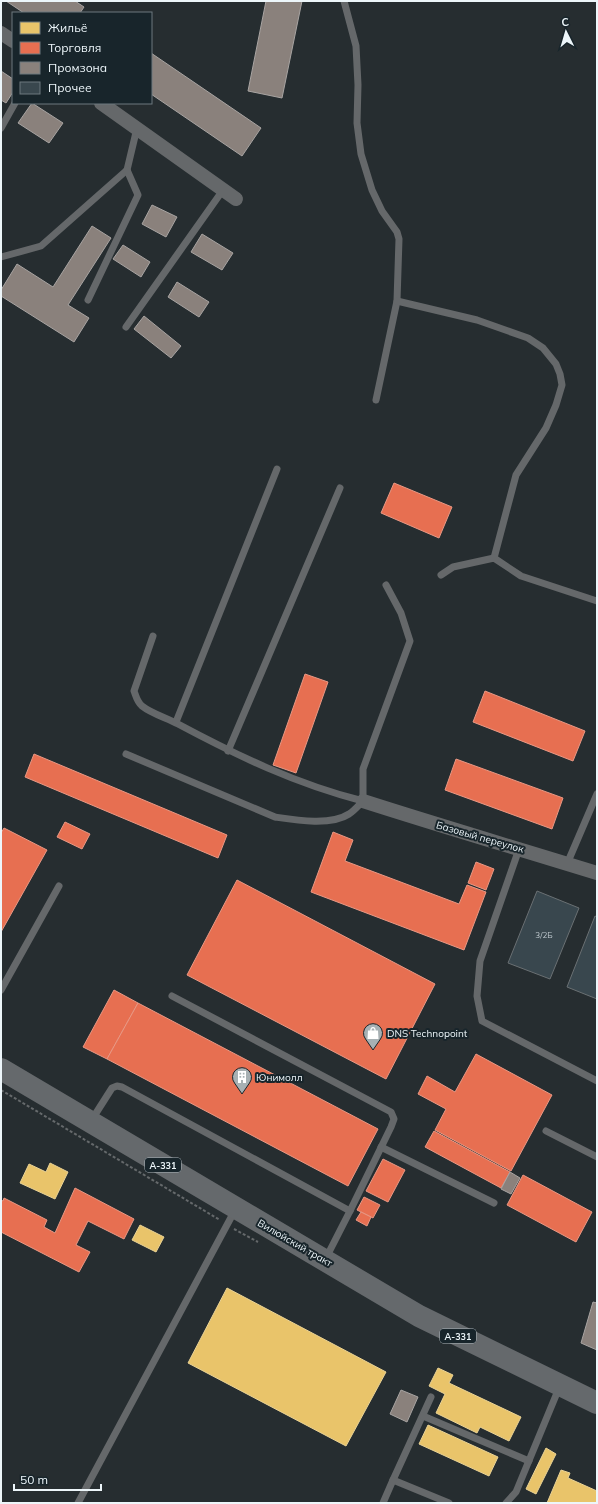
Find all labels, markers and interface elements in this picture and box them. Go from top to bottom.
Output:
legend [12,12,152,104]
north arrow [546,12,586,52]
text: С [561,15,570,29]
text: Жильё [48,20,88,35]
text: Торговля [48,40,101,55]
text: Промзона [48,60,107,75]
text: Прочее [48,80,92,95]
street label: Базовый переулок [435,818,526,856]
house number: 3/2Б [535,930,553,940]
shop icon: DNS Technopoint [362,1022,384,1050]
place label: DNS Technopoint [387,1027,468,1040]
building icon: Юнимолл [231,1066,253,1094]
place label: Юнимолл [256,1071,303,1084]
road number: А-331 [145,1158,181,1172]
street label: Вилюйский тракт [255,1216,335,1270]
road number: А-331 [440,1329,476,1343]
scale bar [14,1466,101,1492]
text: 50 m [20,1472,48,1487]

